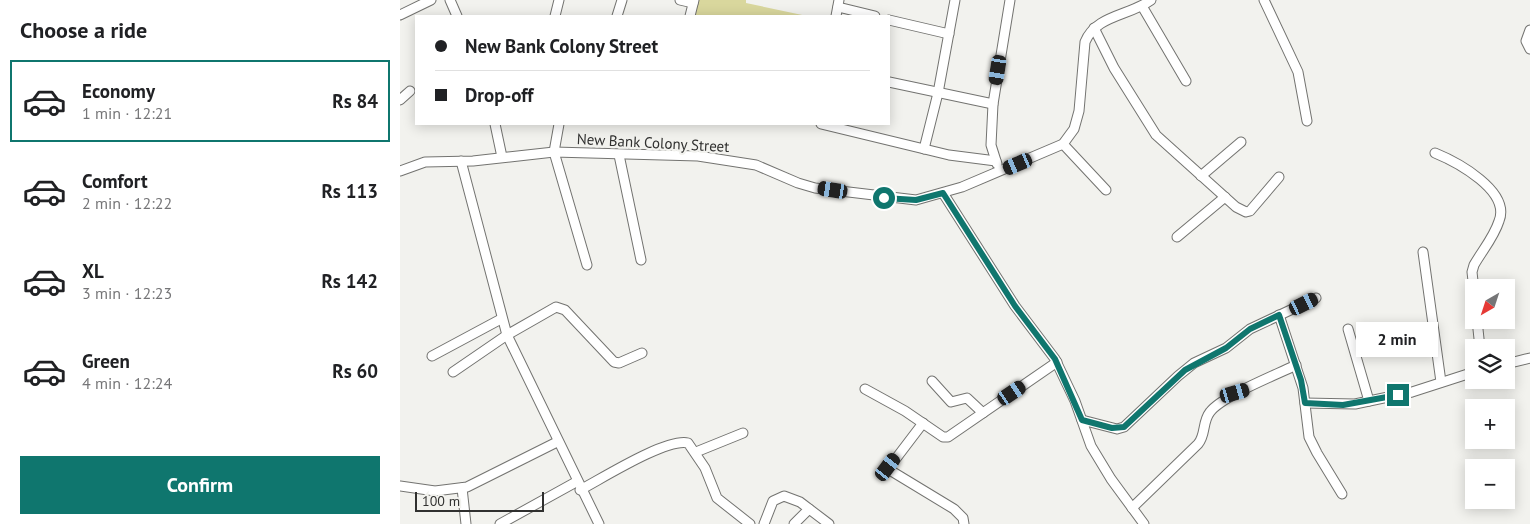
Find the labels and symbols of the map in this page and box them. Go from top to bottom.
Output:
car [988,54,1007,86]
street label: New Bank Colony Street [576,129,730,156]
car [1001,151,1034,177]
car [817,180,848,200]
route start [873,187,895,209]
north arrow [1465,279,1515,329]
car [1287,291,1320,317]
callout: 2 min [1357,322,1439,358]
car [995,378,1028,408]
car [1218,382,1251,404]
route end [1387,384,1409,406]
car [872,451,903,483]
scale bar [415,489,544,512]

